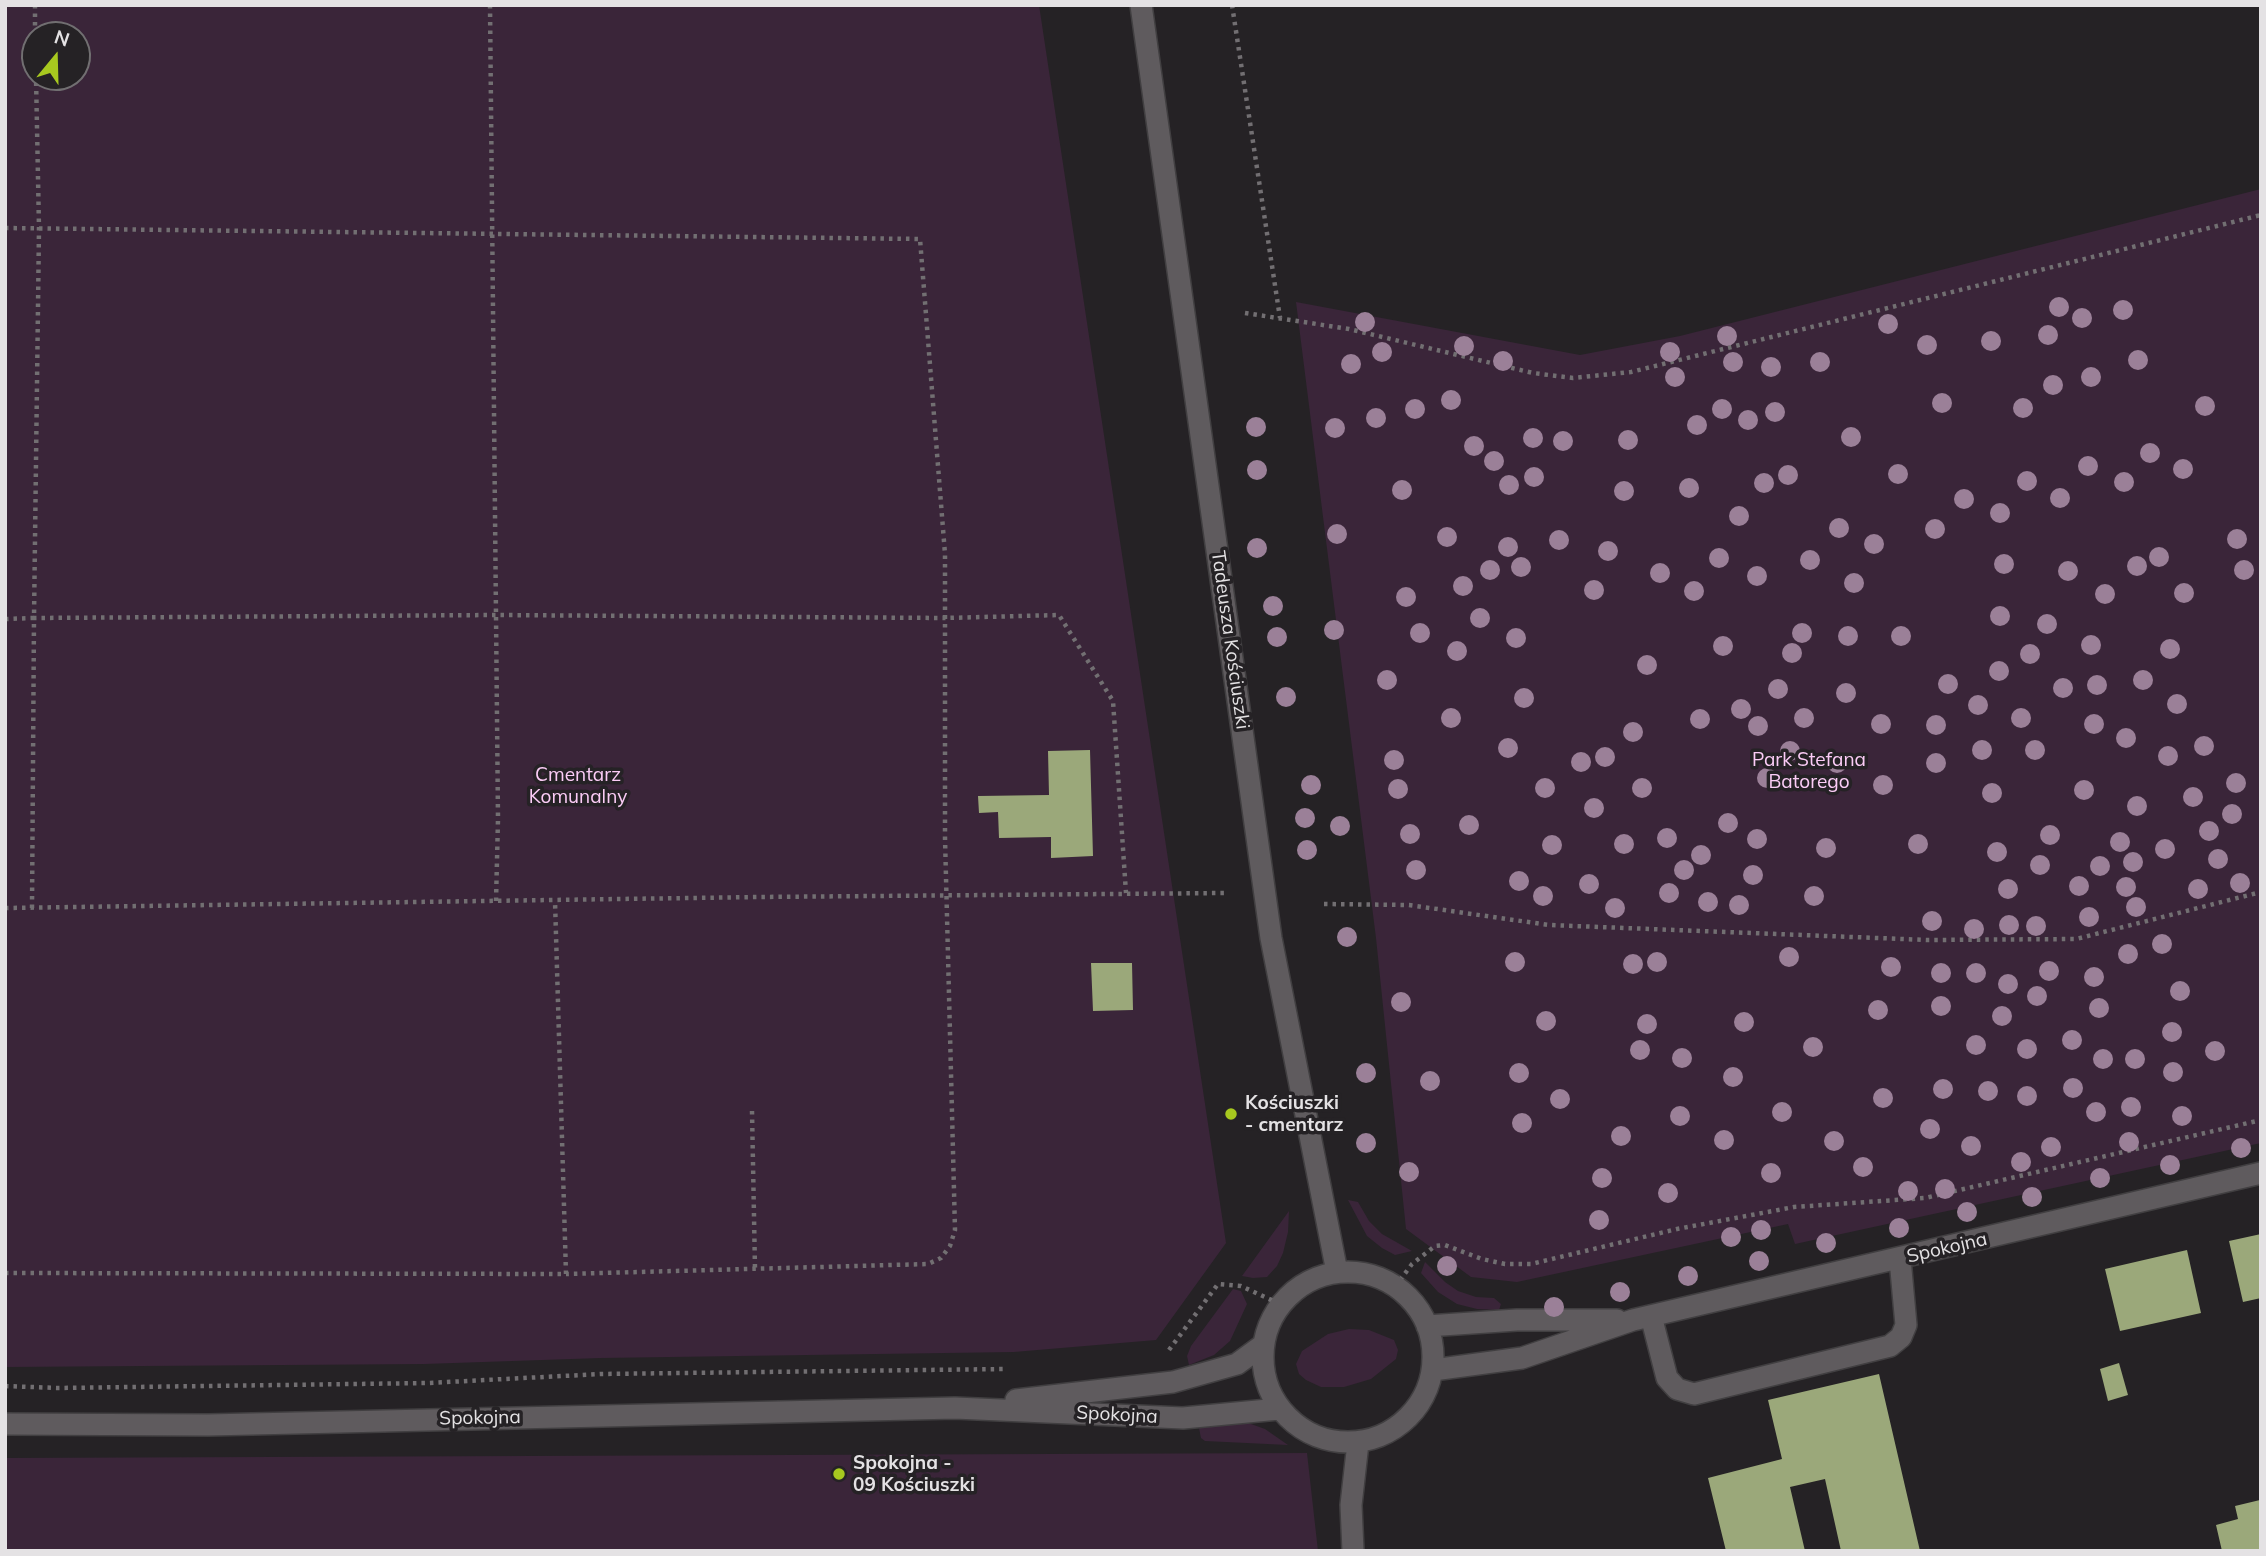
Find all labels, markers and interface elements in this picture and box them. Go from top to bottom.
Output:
north arrow [21,21,91,91]
text: N [51,24,73,52]
street label: Tadeusza Kościuszki [1206,549,1254,731]
park label: Park Stefana Batorego [1752,749,1866,793]
park label: Cmentarz Komunalny [529,764,627,808]
place label: Kościuszki - cmentarz [1245,1092,1344,1136]
marker: Kościuszki - cmentarz [1223,1106,1239,1122]
street label: Spokojna [1905,1228,1989,1268]
street label: Spokojna [1076,1401,1158,1429]
street label: Spokojna [439,1406,521,1430]
place label: Spokojna - 09 Kościuszki [853,1452,975,1496]
marker: Spokojna - 09 Kościuszki [831,1466,847,1482]

